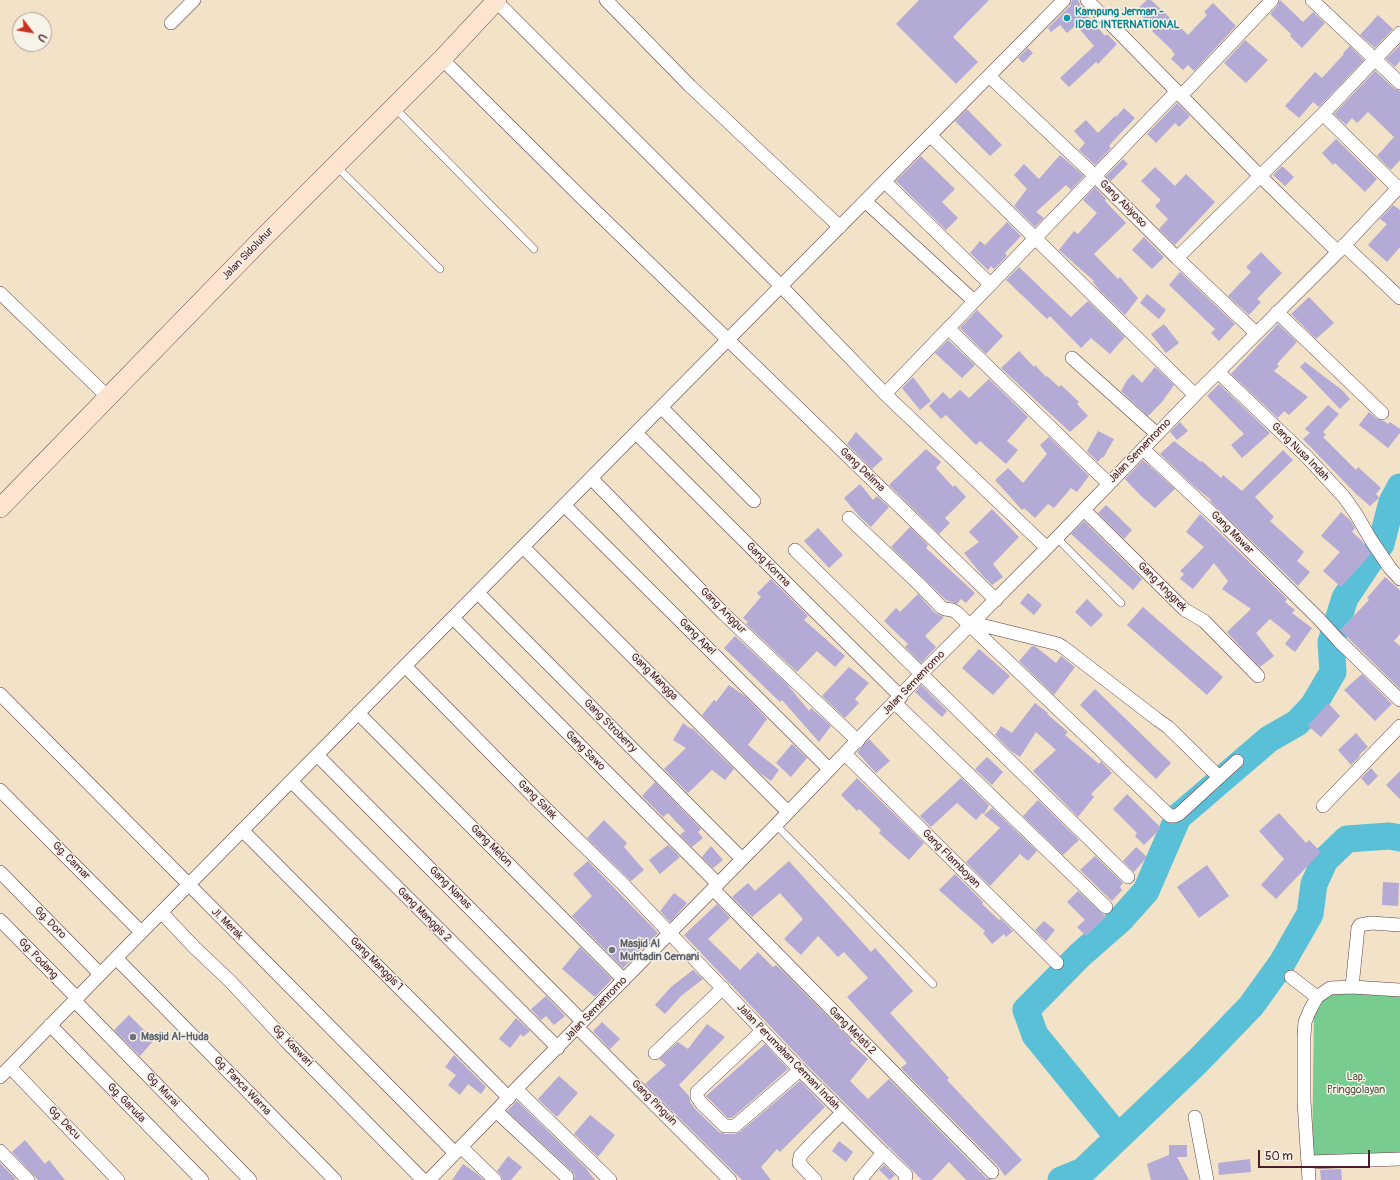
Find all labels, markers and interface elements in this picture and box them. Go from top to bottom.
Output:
place label: Kampung Jerman - IDBC INTERNATIONAL [1075,5,1180,31]
north arrow [12,12,52,52]
marker: Kampung Jerman - IDBC INTERNATIONAL [1062,13,1072,23]
text: U [34,31,49,44]
street label: Gang Abiyoso [1096,177,1150,231]
street label: Jalan Sidoluhur [219,225,277,283]
street label: Jalan Semenromo [1106,416,1174,486]
street label: Gang Nusa Indah [1268,420,1332,484]
street label: Gang Delima [837,445,887,495]
street label: Gang Mawar [1208,509,1256,557]
street label: Gang Korma [743,540,793,590]
street label: Gang Anggrek [1135,560,1189,614]
street label: Gang Anggur [697,585,749,637]
street label: Gang Apel [676,616,718,658]
street label: Jalan Semenromo [880,648,948,718]
street label: Gang Mangga [628,651,680,703]
street label: Gang Stroberry [581,697,639,755]
street label: Gang Sawo [562,728,608,774]
street label: Gang Salak [515,778,559,822]
street label: Gang Melon [467,822,515,870]
street label: Gang Flamboyan [919,827,983,891]
street label: Gg. Camar [49,839,93,883]
street label: Gang Nanas [426,864,474,912]
street label: Gang Manggis 2 [394,885,454,945]
street label: Gg. Doro [31,904,69,942]
street label: Jl. Merak [208,905,246,943]
street label: Gang Manggis 1 [347,935,405,993]
street label: Gg. Podang [15,936,61,982]
place label: Masjid Al Muhtadin Cemani [620,937,699,963]
marker: Masjid Al Muhtadin Cemani [607,945,617,955]
street label: Jalan Semenromo [562,974,630,1044]
street label: Jalan Perumahan Cemani Indah [734,1001,842,1113]
street label: Gang Melati 2 [825,1004,879,1058]
street label: Gg. Kaswari [269,1022,315,1070]
place label: Masjid Al-Huda [141,1030,209,1044]
marker: Masjid Al-Huda [128,1032,138,1042]
street label: Gg. Panca Warna [210,1054,274,1118]
street label: Gg. Murai [143,1070,181,1110]
park label: Lap. Pringgolayan [1327,1070,1385,1096]
street label: Gang Pinguin [628,1077,680,1129]
street label: Gg. Garuda [104,1080,148,1126]
street label: Gg. Decu [45,1104,83,1142]
scale bar [1260,1142,1372,1168]
text: 50 m [1265,1149,1293,1164]

